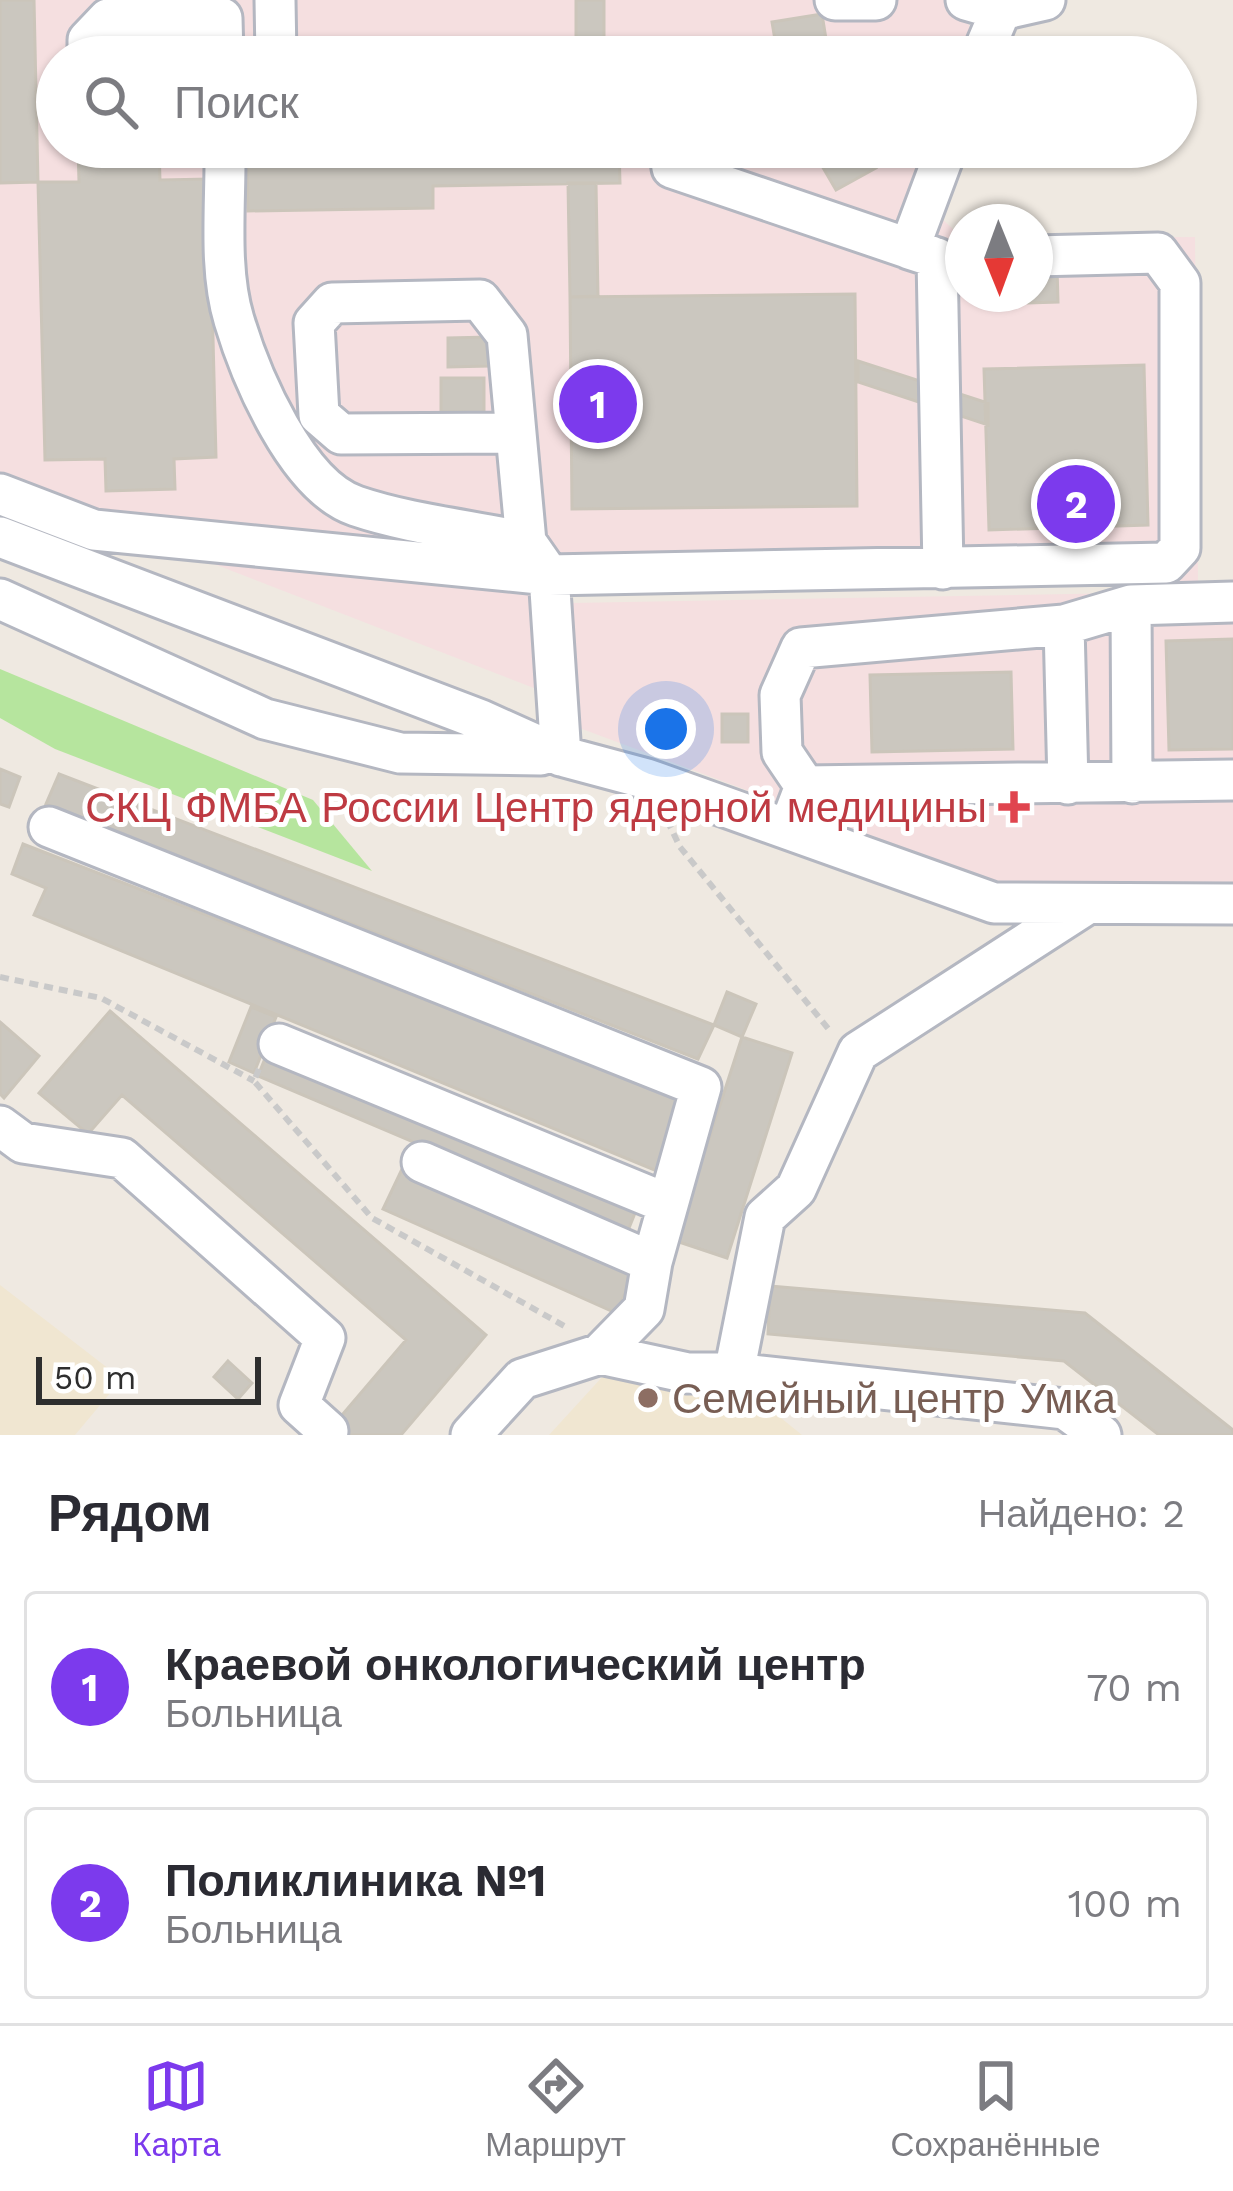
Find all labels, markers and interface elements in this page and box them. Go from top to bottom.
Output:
search box [36,36,1197,168]
icon: search [78,69,144,135]
text: Поиск [174,76,299,129]
north arrow [945,204,1053,312]
pin: 1 [559,359,637,449]
pin: 2 [1037,459,1115,549]
your location [636,699,696,759]
place label: СКЦ ФМБА России Центр ядерной медицины [85,783,987,832]
marker: СКЦ ФМБА России Центр ядерной медицины [998,791,1030,823]
scale bar [36,1351,261,1404]
text: 50 m [54,1358,136,1397]
place label: Семейный центр Умка [672,1374,1117,1423]
marker: Семейный центр Умка [635,1385,661,1411]
text: Рядом [48,1484,212,1543]
text: Найдено: 2 [978,1491,1185,1536]
text: Краевой онкологический центр [165,1638,866,1691]
text: 1 [82,1665,98,1710]
text: 70 m [1086,1665,1182,1710]
text: Больница [165,1691,342,1736]
text: Поликлиника №1 [165,1854,546,1907]
text: 2 [78,1881,102,1926]
text: 100 m [1068,1881,1182,1926]
text: Больница [165,1907,342,1952]
tab: Карта [132,2053,221,2164]
tab: Маршрут [485,2053,626,2164]
tab: Сохранённые [891,2053,1101,2164]

